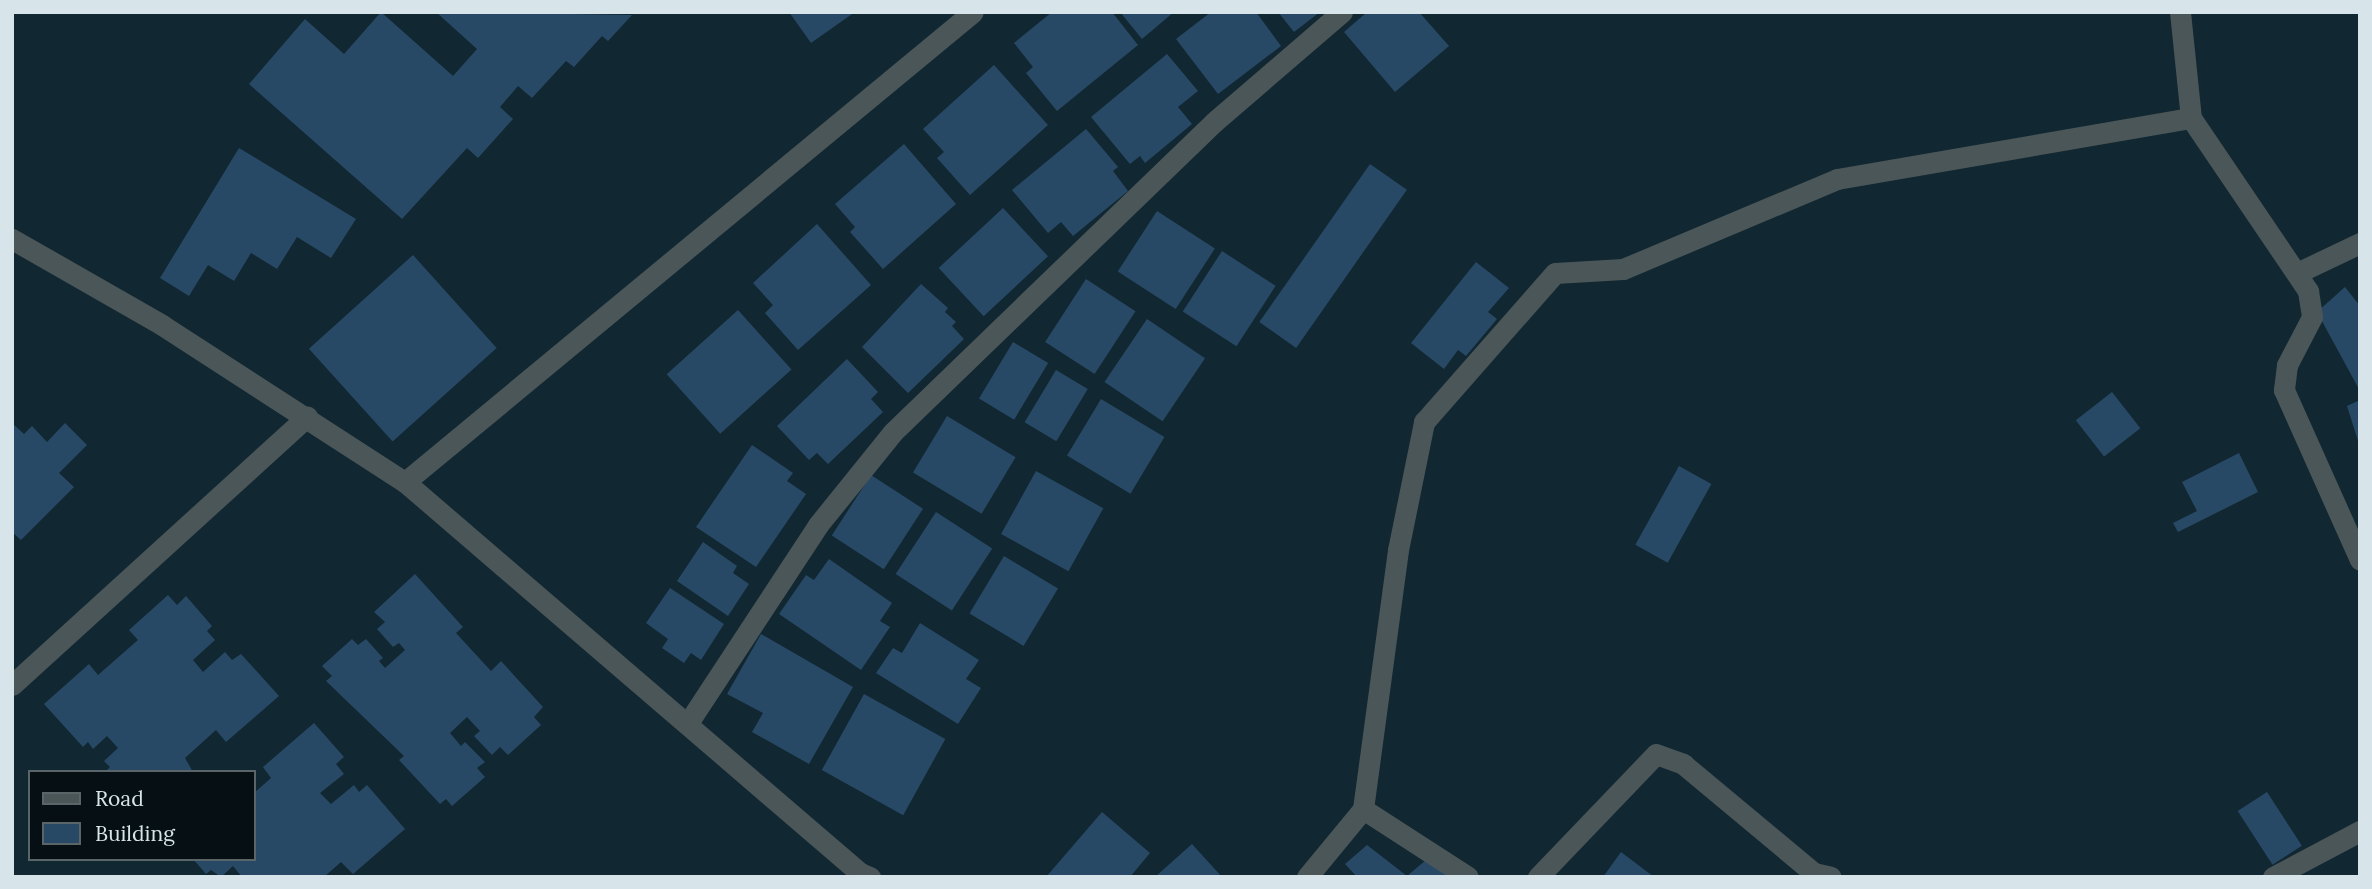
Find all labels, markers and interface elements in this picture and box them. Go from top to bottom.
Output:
legend [28,770,256,861]
text: Road [95,785,144,812]
text: Building [95,820,175,847]

